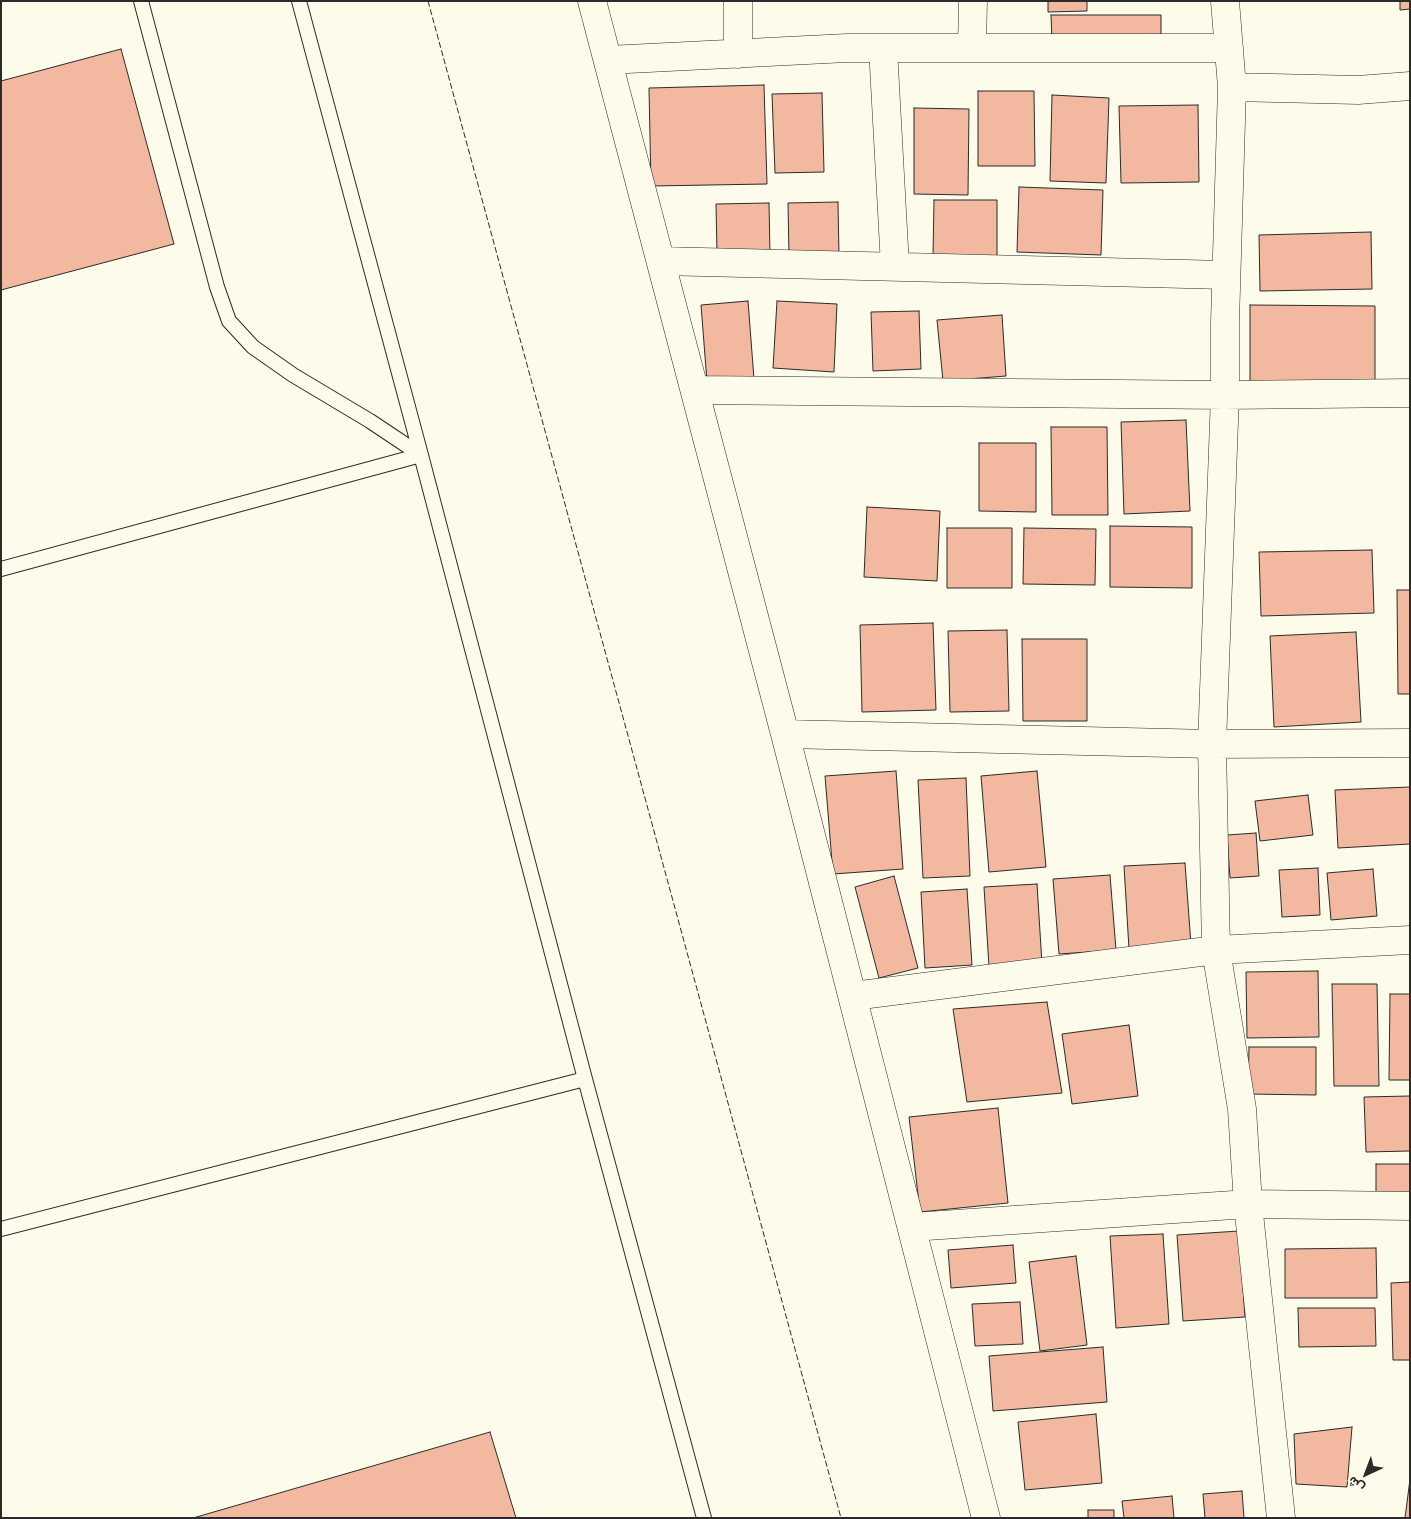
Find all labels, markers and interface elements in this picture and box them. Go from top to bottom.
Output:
north arrow [1341,1449,1391,1499]
text: ش [1343,1473,1367,1497]

